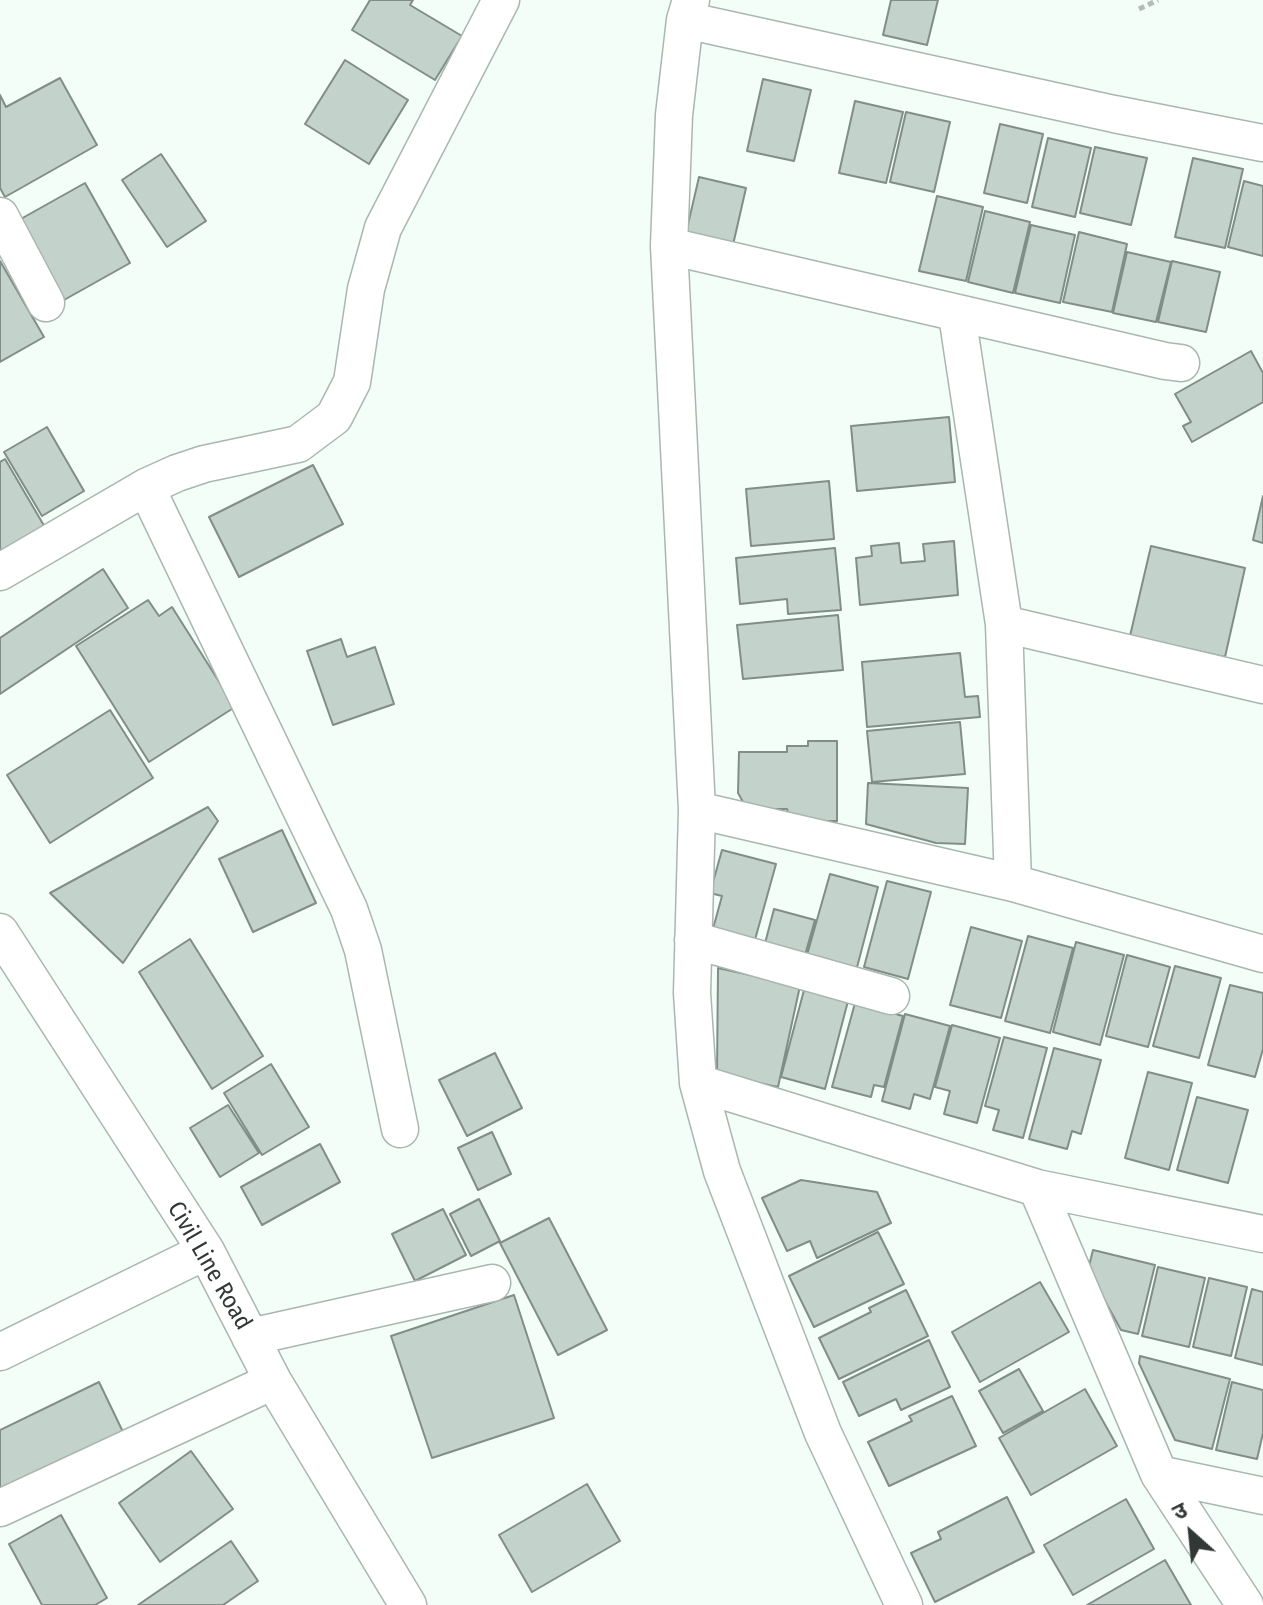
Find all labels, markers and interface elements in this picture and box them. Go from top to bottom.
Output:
street label: Civil Line Road [161,1197,257,1335]
north arrow [1151,1493,1231,1573]
text: उ [1168,1496,1192,1526]

